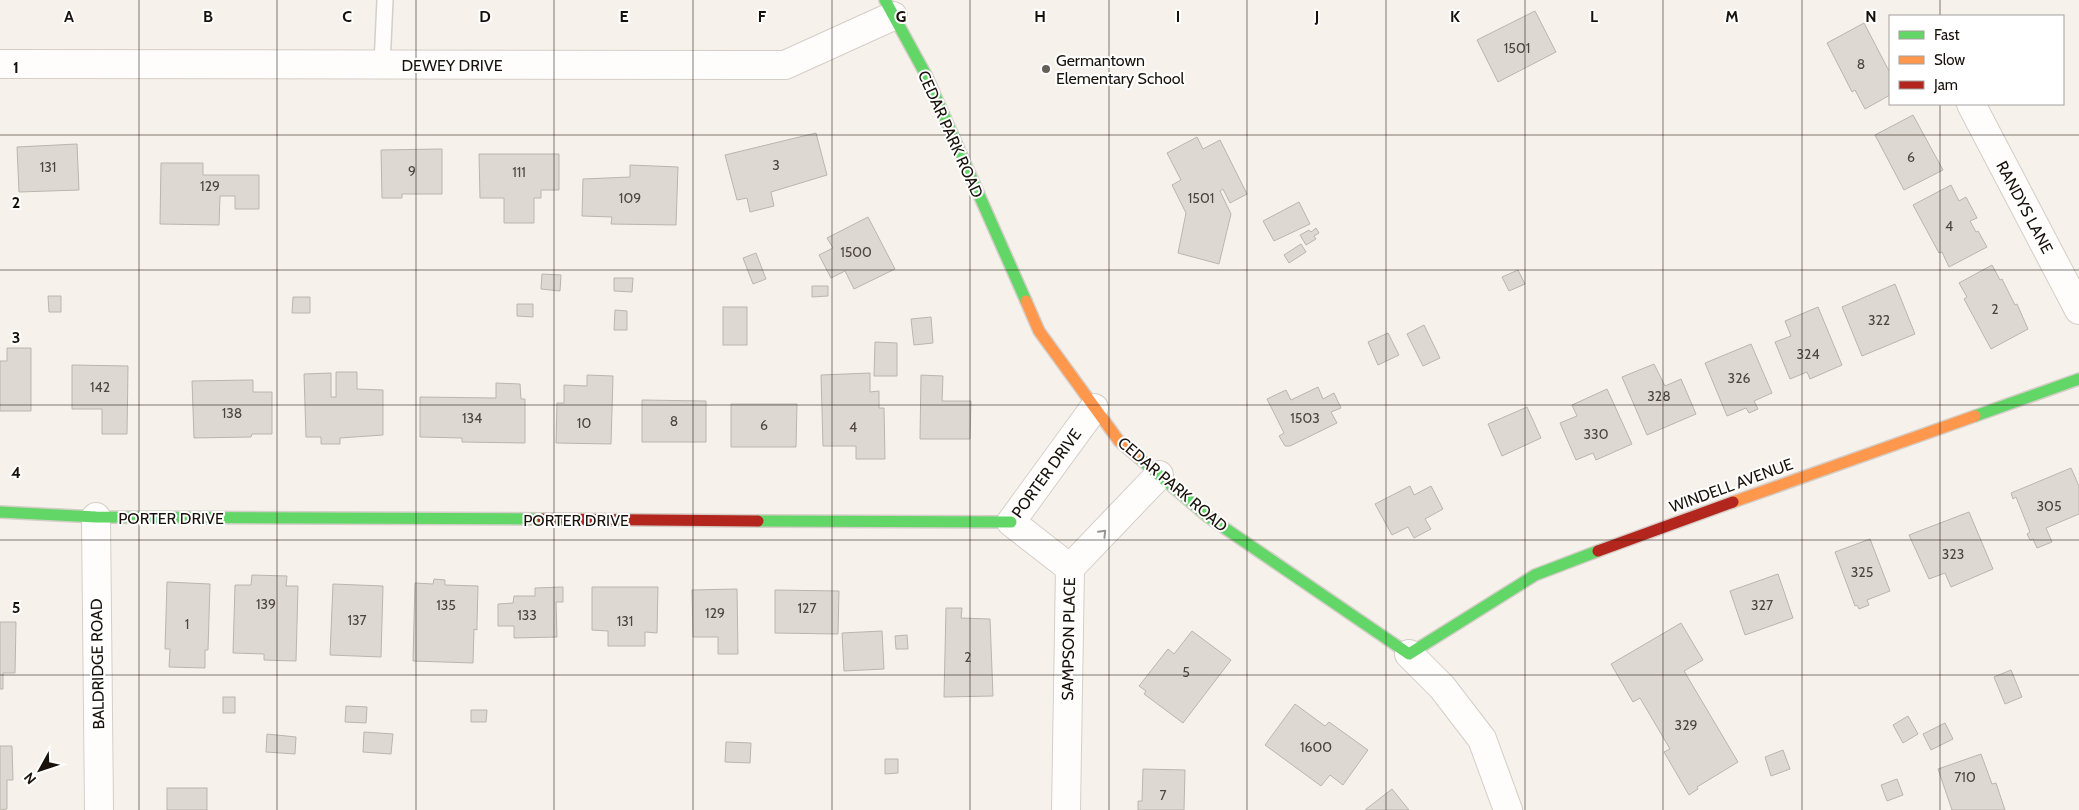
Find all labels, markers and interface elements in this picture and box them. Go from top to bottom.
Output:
text: A [64,7,74,26]
text: B [203,7,213,26]
text: C [342,7,352,26]
text: D [479,7,491,26]
text: E [619,7,629,26]
text: F [758,7,767,26]
text: G [896,7,906,26]
text: H [1034,7,1046,26]
text: I [1176,7,1180,26]
text: J [1314,7,1319,26]
text: K [1450,7,1460,26]
text: L [1590,7,1598,26]
text: M [1725,7,1739,26]
text: N [1865,7,1877,26]
legend [1889,15,2064,105]
text: Fast [1934,26,1959,44]
house number: 1501 [1504,39,1530,57]
place label: Germantown Elementary School [1056,51,1184,88]
text: Slow [1934,51,1965,69]
house number: 8 [1857,55,1865,73]
street label: DEWEY DRIVE [401,56,503,75]
text: 1 [13,58,19,77]
marker: Germantown Elementary School [1040,63,1052,75]
street label: CEDAR PARK ROAD [914,68,987,201]
text: Jam [1933,76,1958,94]
house number: 6 [1907,148,1915,166]
house number: 3 [772,156,780,174]
house number: 131 [40,158,56,176]
street label: RANDYS LANE [1992,158,2057,257]
house number: 9 [408,162,416,180]
house number: 111 [512,163,526,181]
house number: 129 [200,177,220,195]
house number: 109 [619,189,641,207]
house number: 1501 [1188,189,1214,207]
text: 2 [12,193,20,212]
house number: 4 [1945,217,1953,235]
house number: 1500 [840,243,872,261]
house number: 2 [1991,300,1999,318]
house number: 322 [1868,311,1890,329]
text: 3 [12,328,20,347]
house number: 324 [1796,345,1820,363]
house number: 326 [1728,369,1750,387]
house number: 142 [90,378,110,396]
house number: 328 [1647,387,1671,405]
house number: 138 [222,404,242,422]
house number: 134 [462,409,482,427]
house number: 1503 [1290,409,1320,427]
house number: 8 [670,412,678,430]
house number: 10 [577,414,591,432]
house number: 6 [760,416,768,434]
house number: 4 [849,418,857,436]
street label: PORTER DRIVE [1008,425,1085,522]
house number: 330 [1584,425,1609,443]
street label: CEDAR PARK ROAD [1114,433,1231,536]
street label: WINDELL AVENUE [1667,454,1796,517]
text: 4 [11,463,21,482]
house number: 305 [2037,497,2061,515]
street label: PORTER DRIVE [118,509,224,528]
street label: PORTER DRIVE [523,511,629,530]
one-way arrow [1097,529,1106,538]
house number: 323 [1942,545,1964,563]
house number: 325 [1851,563,1873,581]
street label: SAMPSON PLACE [1058,577,1079,701]
house number: 139 [256,595,276,613]
house number: 135 [436,596,456,614]
house number: 327 [1751,596,1773,614]
text: 5 [12,598,20,617]
street label: BALDRIDGE ROAD [87,598,108,730]
house number: 127 [798,599,816,617]
house number: 129 [705,604,725,622]
house number: 133 [517,606,537,624]
house number: 137 [347,611,367,629]
house number: 131 [617,612,633,630]
house number: 1 [185,615,189,633]
house number: 2 [964,648,972,666]
house number: 5 [1182,663,1190,681]
house number: 329 [1675,716,1697,734]
house number: 1600 [1300,738,1332,756]
north arrow [15,745,65,795]
house number: 710 [1954,768,1976,786]
text: N [20,769,40,788]
house number: 7 [1159,786,1167,804]

